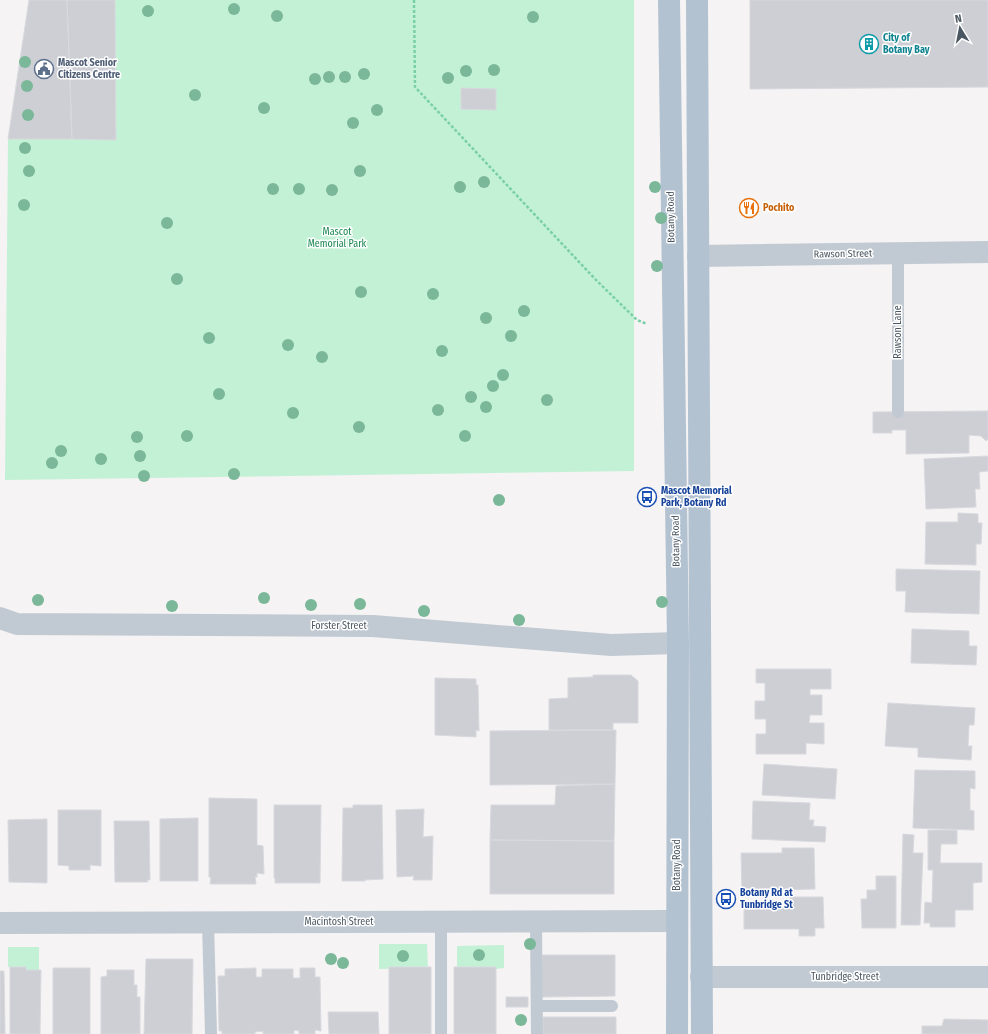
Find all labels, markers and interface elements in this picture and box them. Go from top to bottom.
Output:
north arrow [940,8,980,48]
text: N [954,12,963,26]
place label: City of Botany Bay [883,32,930,56]
building icon: City of Botany Bay [858,33,880,55]
place label: Mascot Senior Citizens Centre [58,57,120,81]
public building icon: Mascot Senior Citizens Centre [33,58,55,80]
street label: Botany Road [665,191,677,243]
restaurant icon: Pochito [738,197,760,219]
place label: Pochito [763,202,795,214]
park label: Mascot Memorial Park [308,226,367,250]
street label: Rawson Street [814,247,873,261]
street label: Rawson Lane [892,305,904,359]
place label: Mascot Memorial Park, Botany Rd [661,485,732,509]
bus stop icon: Mascot Memorial Park, Botany Rd [636,486,658,508]
street label: Botany Road [670,515,682,567]
street label: Forster Street [311,620,367,632]
street label: Botany Road [671,839,683,891]
place label: Botany Rd at Tunbridge St [740,887,793,911]
bus stop icon: Botany Rd at Tunbridge St [715,888,737,910]
street label: Macintosh Street [305,916,374,928]
street label: Tunbridge Street [811,971,880,983]

